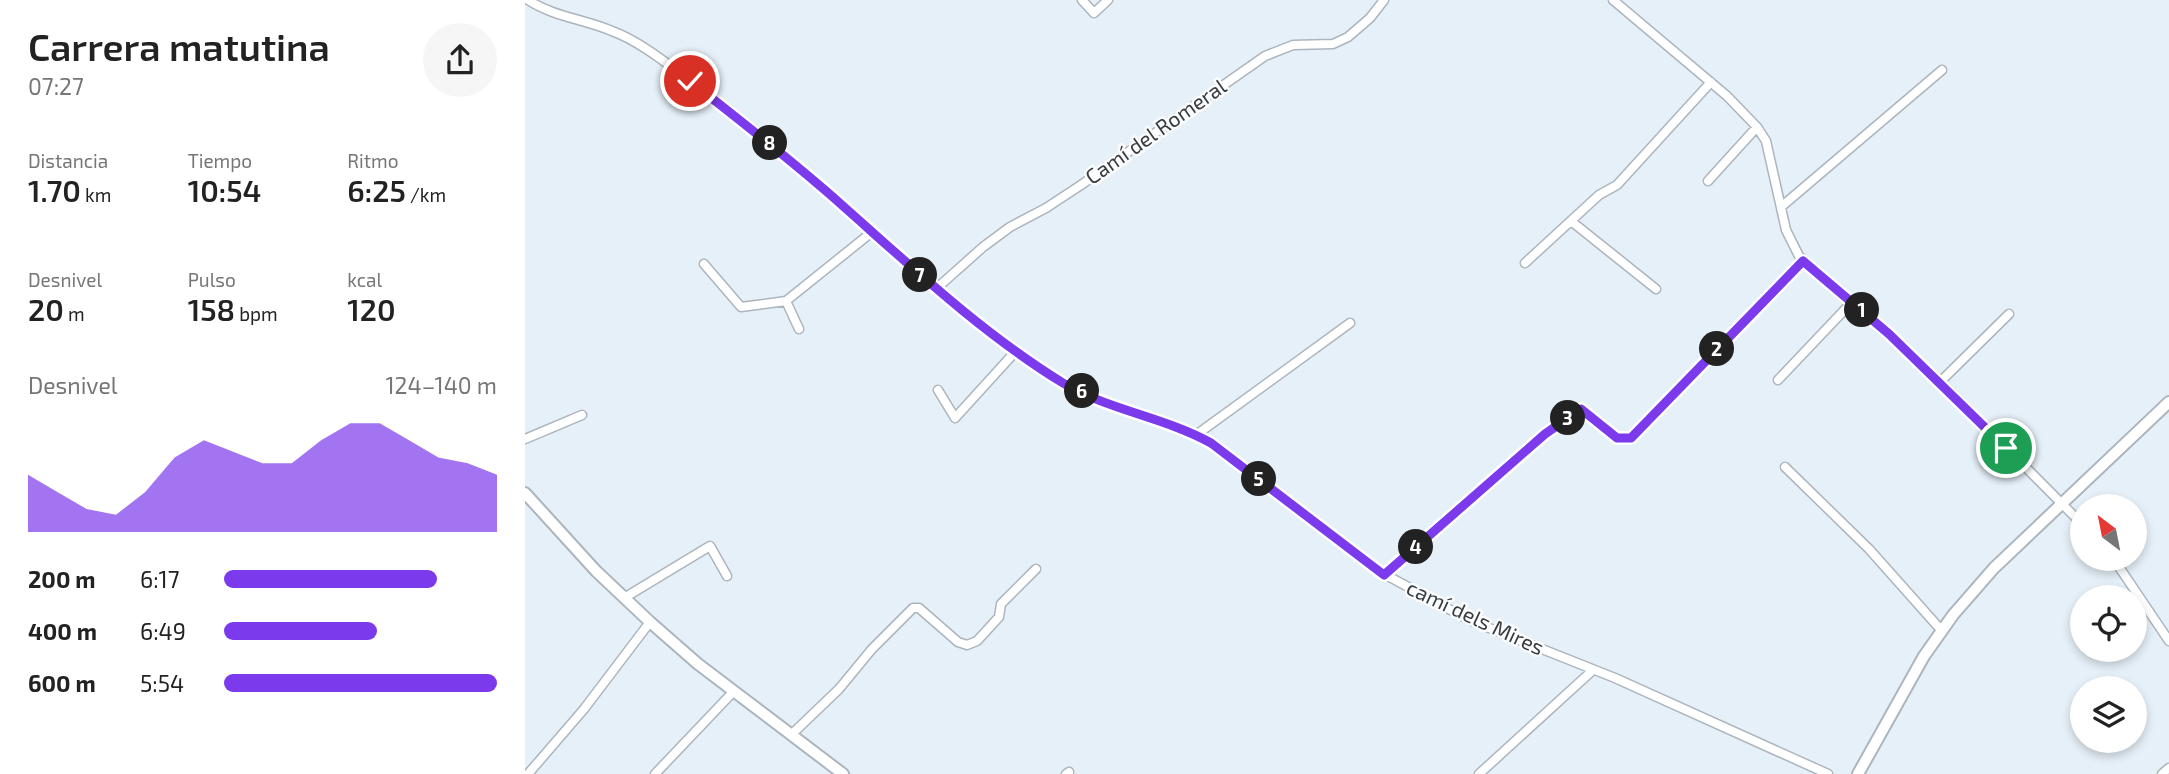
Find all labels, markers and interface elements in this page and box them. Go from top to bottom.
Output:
text: Carrera matutina [28,23,330,69]
button: share [423,23,497,97]
pin [660,51,720,111]
icon: check [671,62,709,100]
text: 07:27 [28,72,84,100]
street label: Camí del Romeral [1080,72,1231,189]
pin: 8 [753,125,787,160]
text: 8 [764,131,775,154]
text: Distancia [28,149,108,172]
text: Tiempo [188,149,252,172]
text: Ritmo [347,149,398,172]
text: 1.70 [28,172,81,208]
text: 10:54 [188,172,261,208]
text: 6:25 [347,172,406,208]
text: km [81,183,111,206]
text: /km [406,183,446,206]
pin: 7 [903,258,937,292]
text: 7 [914,263,925,286]
text: Desnivel [28,268,102,291]
text: Pulso [188,268,236,291]
text: kcal [347,268,382,291]
text: 20 [28,291,64,327]
text: 158 [188,291,235,327]
text: 120 [347,291,396,327]
pin: 1 [1845,292,1879,328]
text: 1 [1857,298,1866,321]
text: m [64,302,85,325]
text: bpm [235,302,278,325]
pin: 2 [1699,332,1735,366]
text: 2 [1711,337,1722,360]
text: Desnivel [28,371,118,399]
text: 124–140 m [385,371,497,399]
pin: 6 [1065,374,1099,408]
text: 6 [1076,379,1087,402]
pin: 3 [1551,400,1585,436]
text: 3 [1562,406,1573,429]
pin [1976,418,2036,478]
icon: arrive [1987,429,2025,467]
pin: 5 [1241,462,1277,496]
text: 5 [1253,467,1264,490]
north arrow [2070,494,2147,570]
map controls [2070,494,2147,753]
pin: 4 [1399,530,1433,564]
text: 4 [1409,535,1422,558]
text: 200 m [28,565,96,593]
text: 6:17 [140,565,180,593]
street label: camí dels Mires [1403,574,1548,659]
button: locate [2070,585,2147,662]
text: 400 m [28,617,97,645]
text: 6:49 [140,617,186,645]
text: 600 m [28,669,96,697]
text: 5:54 [140,669,184,697]
button: layers [2070,676,2147,753]

